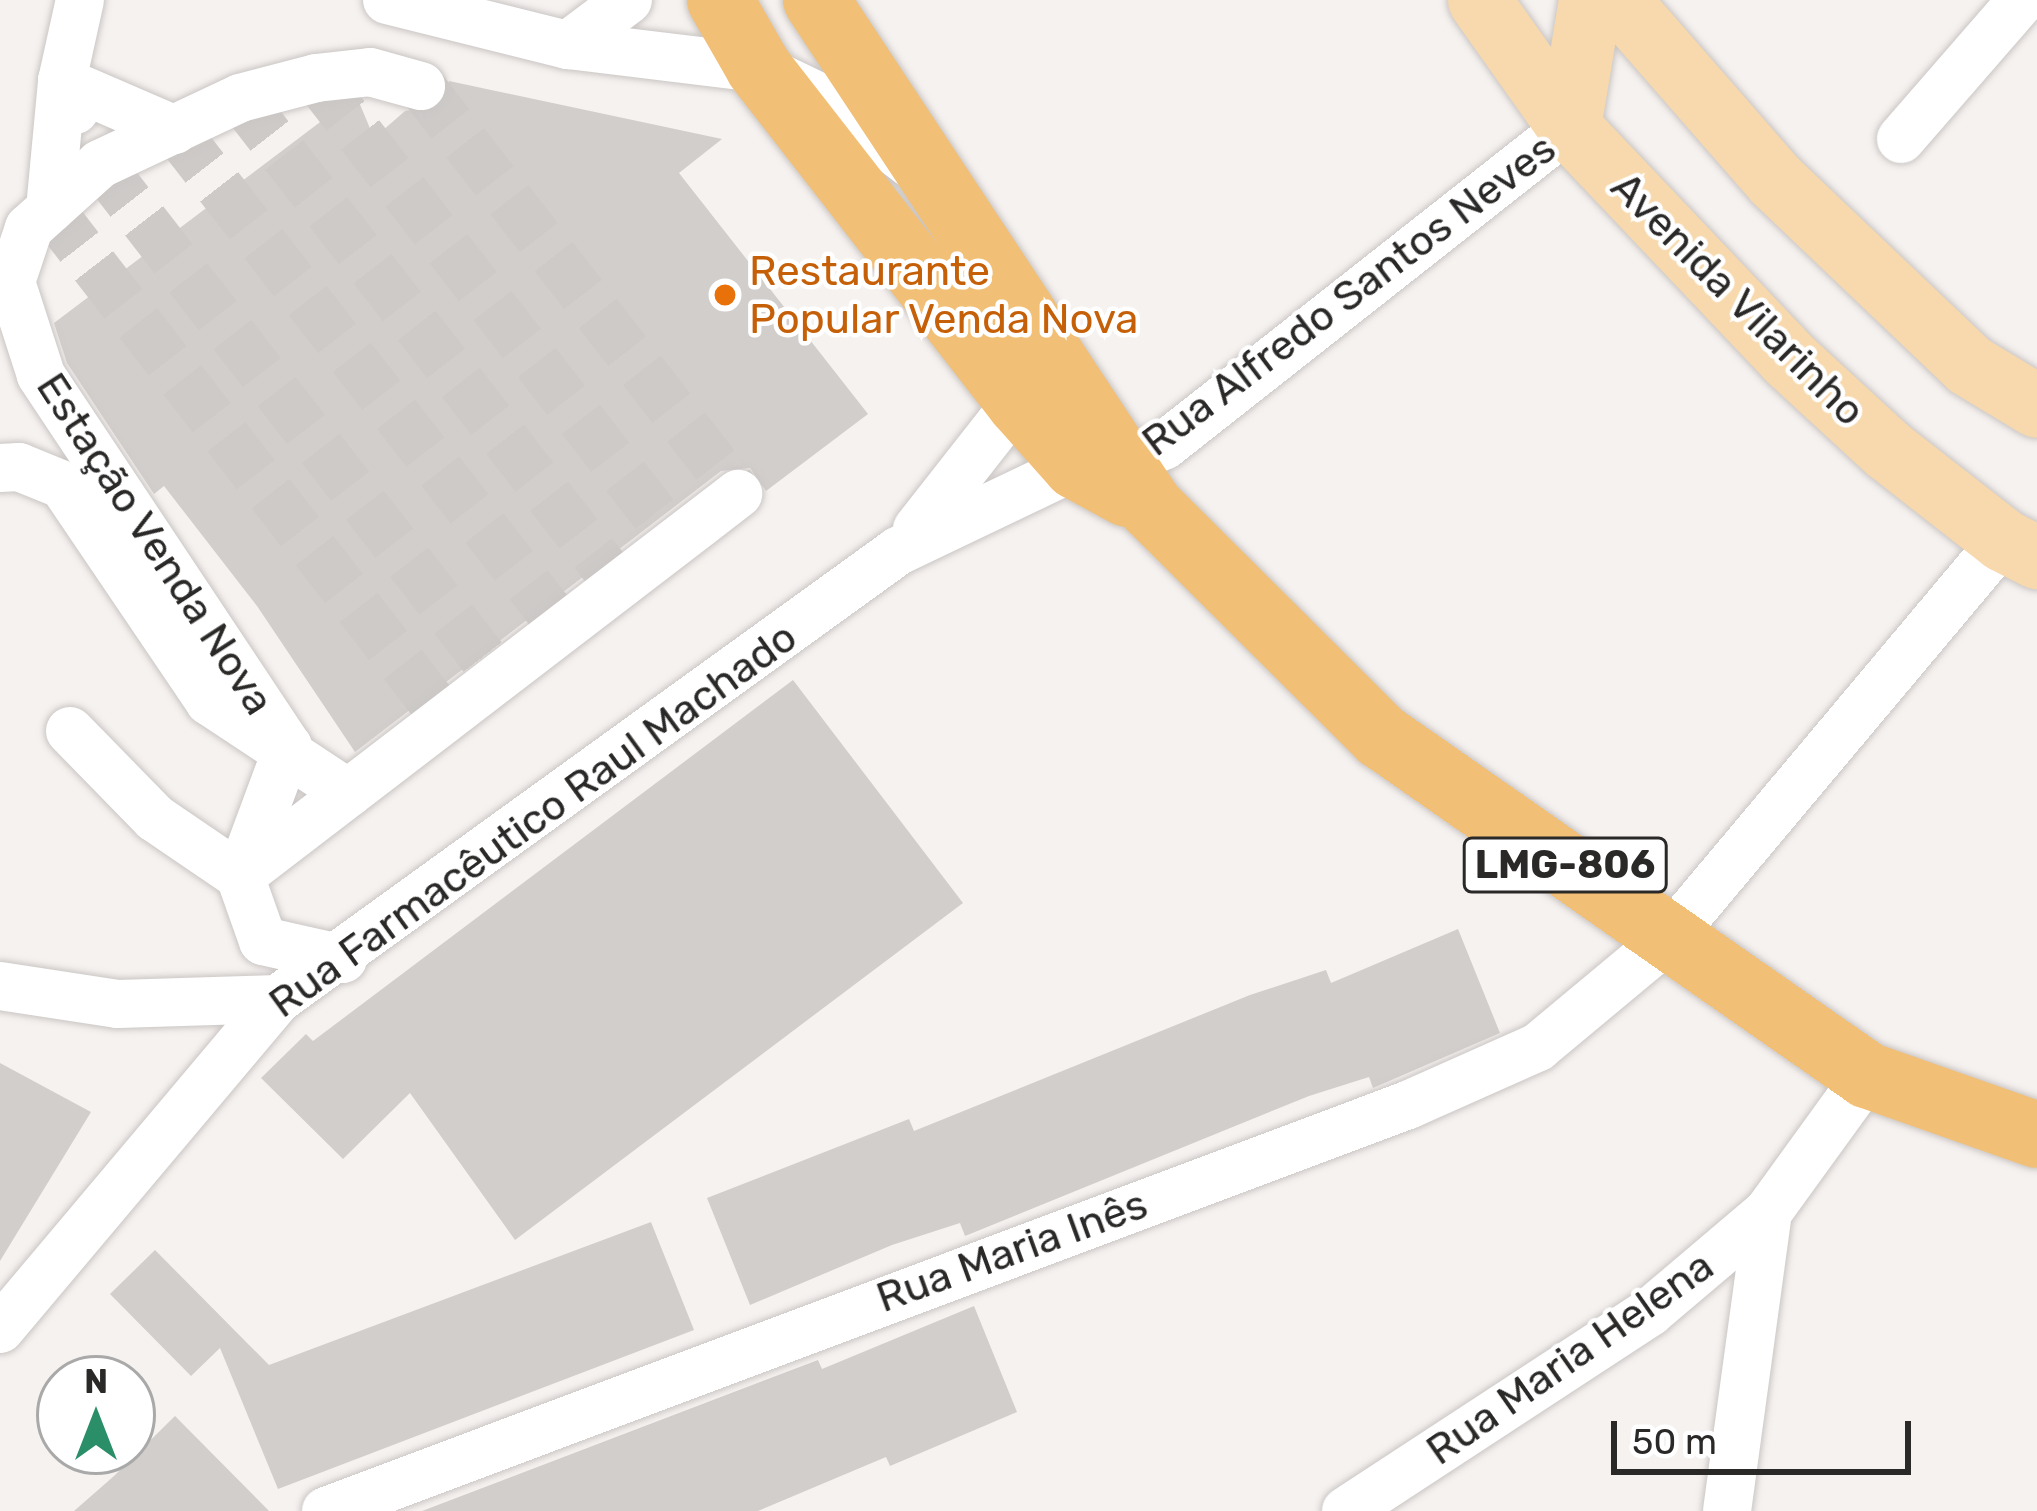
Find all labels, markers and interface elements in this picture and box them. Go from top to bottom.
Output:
street label: Rua Alfredo Santos Neves [1132,123,1566,467]
street label: Avenida Vilarinho [1600,161,1876,437]
place label: Restaurante Popular Venda Nova [749,246,1141,344]
marker: Restaurante Popular Venda Nova [712,282,738,308]
street label: Estação Venda Nova [25,363,285,725]
street label: Rua Farmacêutico Raul Machado [260,612,806,1028]
road number: LMG-806 [1460,832,1670,898]
street label: Rua Maria Inês [870,1179,1154,1323]
street label: Rua Maria Helena [1417,1240,1723,1476]
north arrow [36,1355,156,1475]
text: N [84,1362,108,1401]
scale bar [1617,1397,1917,1471]
text: 50 m [1632,1420,1717,1463]

